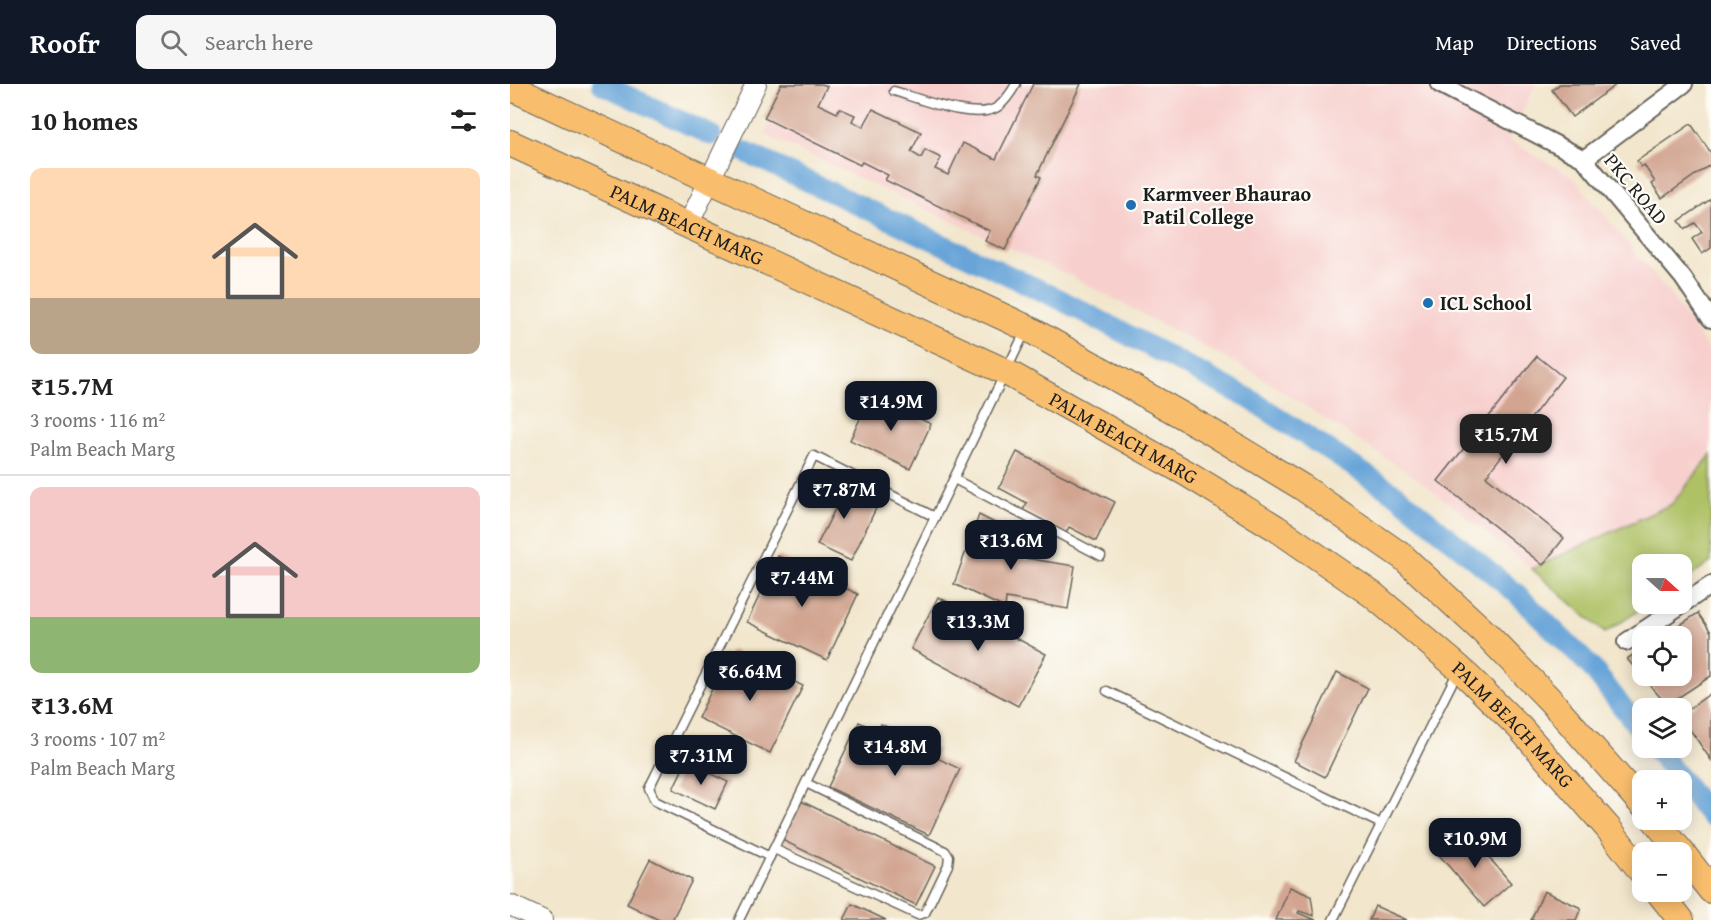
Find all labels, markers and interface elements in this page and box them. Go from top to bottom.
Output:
search box [136,15,556,69]
text: Roofr [30,22,100,63]
icon: search [157,26,190,59]
text: Search here [205,26,313,58]
text: Map [1435,27,1474,58]
text: Directions [1507,27,1597,58]
text: Saved [1630,27,1681,58]
text: 10 homes [30,101,138,140]
icon: filters [447,104,480,137]
street label: PKC ROAD [1598,147,1675,231]
street label: PALM BEACH MARG [606,176,769,272]
place label: Karmveer Bhaurao Patil College [1143,179,1311,231]
marker: Karmveer Bhaurao Patil College [1124,198,1138,212]
icon: home [201,207,309,315]
place label: ICL School [1440,288,1532,317]
marker: ICL School [1421,296,1435,310]
text: ₹15.7M [30,366,114,405]
pin: ₹14.9M [842,381,940,432]
street label: PALM BEACH MARG [1044,384,1204,491]
text: ₹14.9M [859,386,923,415]
text: 3 rooms · 116 m² [30,405,165,434]
pin: ₹15.7M [1457,414,1555,465]
text: ₹15.7M [1474,419,1538,448]
text: Palm Beach Marg [30,434,175,463]
pin: ₹7.87M [795,469,893,520]
text: ₹7.87M [812,474,876,503]
pin: ₹13.6M [962,520,1060,571]
text: ₹13.6M [979,525,1043,554]
icon: home [201,526,309,634]
north arrow [1632,554,1692,614]
map controls [1632,554,1692,902]
pin: ₹7.44M [753,557,851,608]
text: ₹7.44M [770,562,834,591]
pin: ₹13.3M [929,601,1027,652]
text: ₹13.3M [946,606,1010,635]
button: locate [1632,626,1692,686]
pin: ₹6.64M [701,651,799,702]
street label: PALM BEACH MARG [1446,653,1581,794]
text: ₹6.64M [718,656,782,685]
text: ₹13.6M [30,685,114,724]
button: layers [1632,698,1692,758]
text: 3 rooms · 107 m² [30,724,165,753]
pin: ₹14.8M [846,726,944,777]
text: ₹14.8M [863,731,927,760]
pin: ₹7.31M [652,735,750,786]
text: ₹7.31M [669,740,733,769]
text: Palm Beach Marg [30,753,175,782]
button: + [1632,770,1692,830]
pin: ₹10.9M [1426,818,1524,869]
text: ₹10.9M [1443,823,1507,852]
button: − [1632,842,1692,902]

